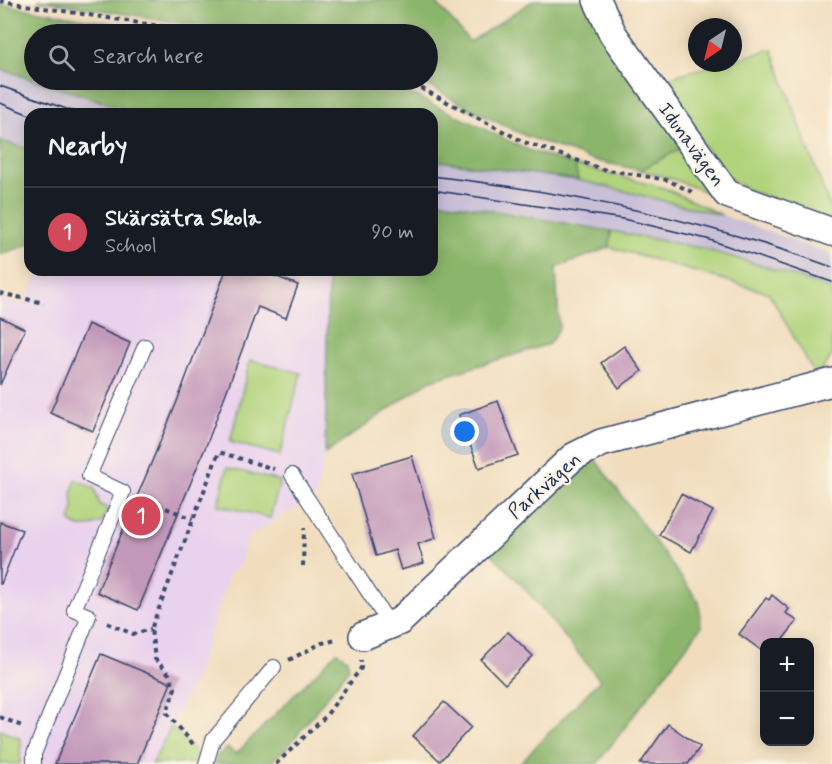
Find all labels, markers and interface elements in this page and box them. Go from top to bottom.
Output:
north arrow [688,18,742,72]
search box [24,24,438,90]
icon: search [45,41,78,74]
text: Search here [93,43,204,71]
street label: Idunavägen [651,97,731,193]
text: Nearby [48,130,127,164]
text: Skärsätra Skola [105,205,261,233]
text: 1 [63,219,72,246]
text: 90 m [371,219,414,246]
text: School [105,233,157,260]
your location [450,417,479,446]
street label: Parkvägen [503,447,587,525]
pin: 1 [122,494,160,538]
map controls [760,638,814,746]
button: + [760,638,814,692]
button: − [760,692,814,746]

